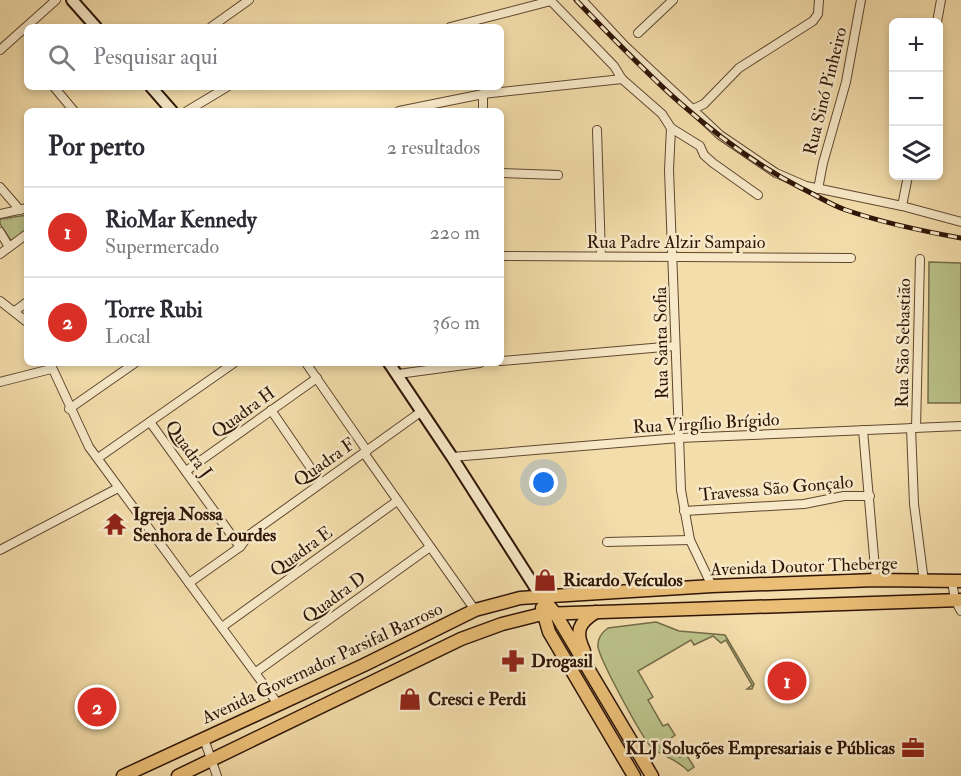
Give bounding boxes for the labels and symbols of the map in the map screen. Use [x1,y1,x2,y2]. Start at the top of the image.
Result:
street label: Rua Sinó Pinheiro [798,24,853,158]
street label: Rua Padre Alzir Sampaio [587,231,766,254]
street label: Rua São Sebastião [891,278,916,408]
street label: Rua Santa Sofia [649,286,674,400]
street label: Quadra H [207,382,280,443]
street label: Rua Virgílio Brígido [632,408,780,439]
street label: Quadra J [160,416,217,483]
street label: Quadra F [289,433,360,492]
your location [529,468,558,497]
street label: Travessa São Gonçalo [698,470,854,507]
place label: Igreja Nossa Senhora de Lourdes [133,503,276,547]
temple icon: Igreja Nossa Senhora de Lourdes [102,511,128,537]
street label: Quadra E [266,521,337,582]
street label: Avenida Doutor Theberge [709,552,899,581]
street label: Quadra D [298,567,371,628]
shop icon: Ricardo Veículos [532,567,558,593]
place label: Ricardo Veículos [563,569,683,592]
street label: Avenida Governador Parsifal Barroso [197,597,447,730]
pharmacy icon: Drogasil [500,648,526,674]
place label: Drogasil [531,650,593,673]
pin: 1 [768,658,806,704]
pin: 2 [78,684,116,730]
shop icon: Cresci e Perdi [397,686,423,712]
place label: Cresci e Perdi [428,688,527,711]
office icon: KLJ Soluções Empresariais e Públicas [900,735,926,761]
place label: KLJ Soluções Empresariais e Públicas [625,737,895,760]

